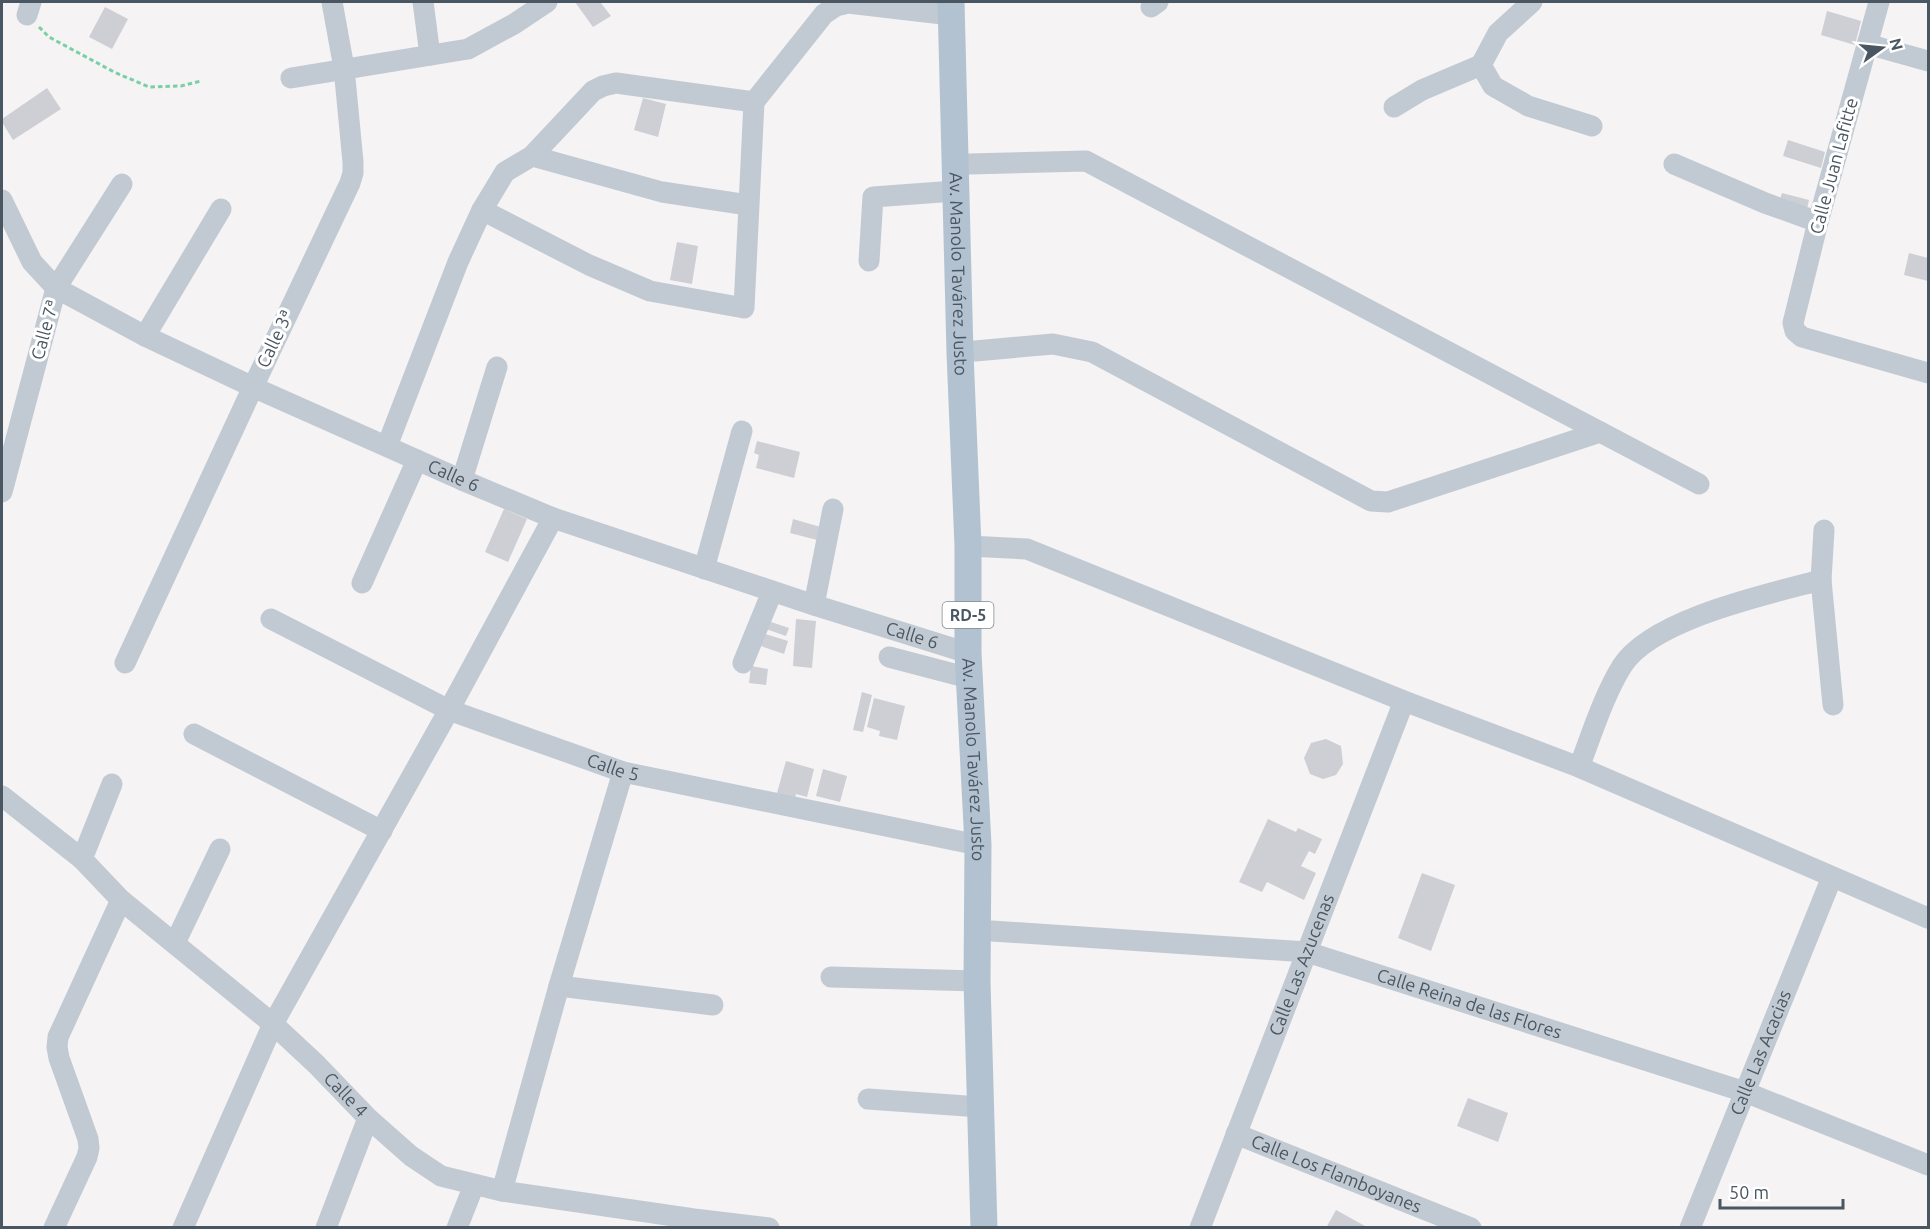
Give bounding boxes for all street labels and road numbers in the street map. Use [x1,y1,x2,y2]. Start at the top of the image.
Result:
street label: Calle Juan Lafitte [1805,95,1861,236]
street label: Av. Manolo Tavárez Justo [946,172,972,376]
street label: Calle 7ª [26,298,62,362]
street label: Calle 3ª [252,307,296,370]
street label: Calle 6 [425,455,482,495]
road number: RD-5 [942,602,994,628]
street label: Calle 6 [884,617,941,652]
street label: Av. Manolo Tavárez Justo [959,657,989,861]
street label: Calle 5 [585,749,641,784]
street label: Calle Las Azucenas [1264,891,1337,1038]
street label: Calle Reina de las Flores [1375,964,1565,1042]
street label: Calle Las Acacias [1726,987,1794,1118]
street label: Calle 4 [320,1068,372,1120]
street label: Calle Los Flamboyanes [1249,1130,1425,1216]

